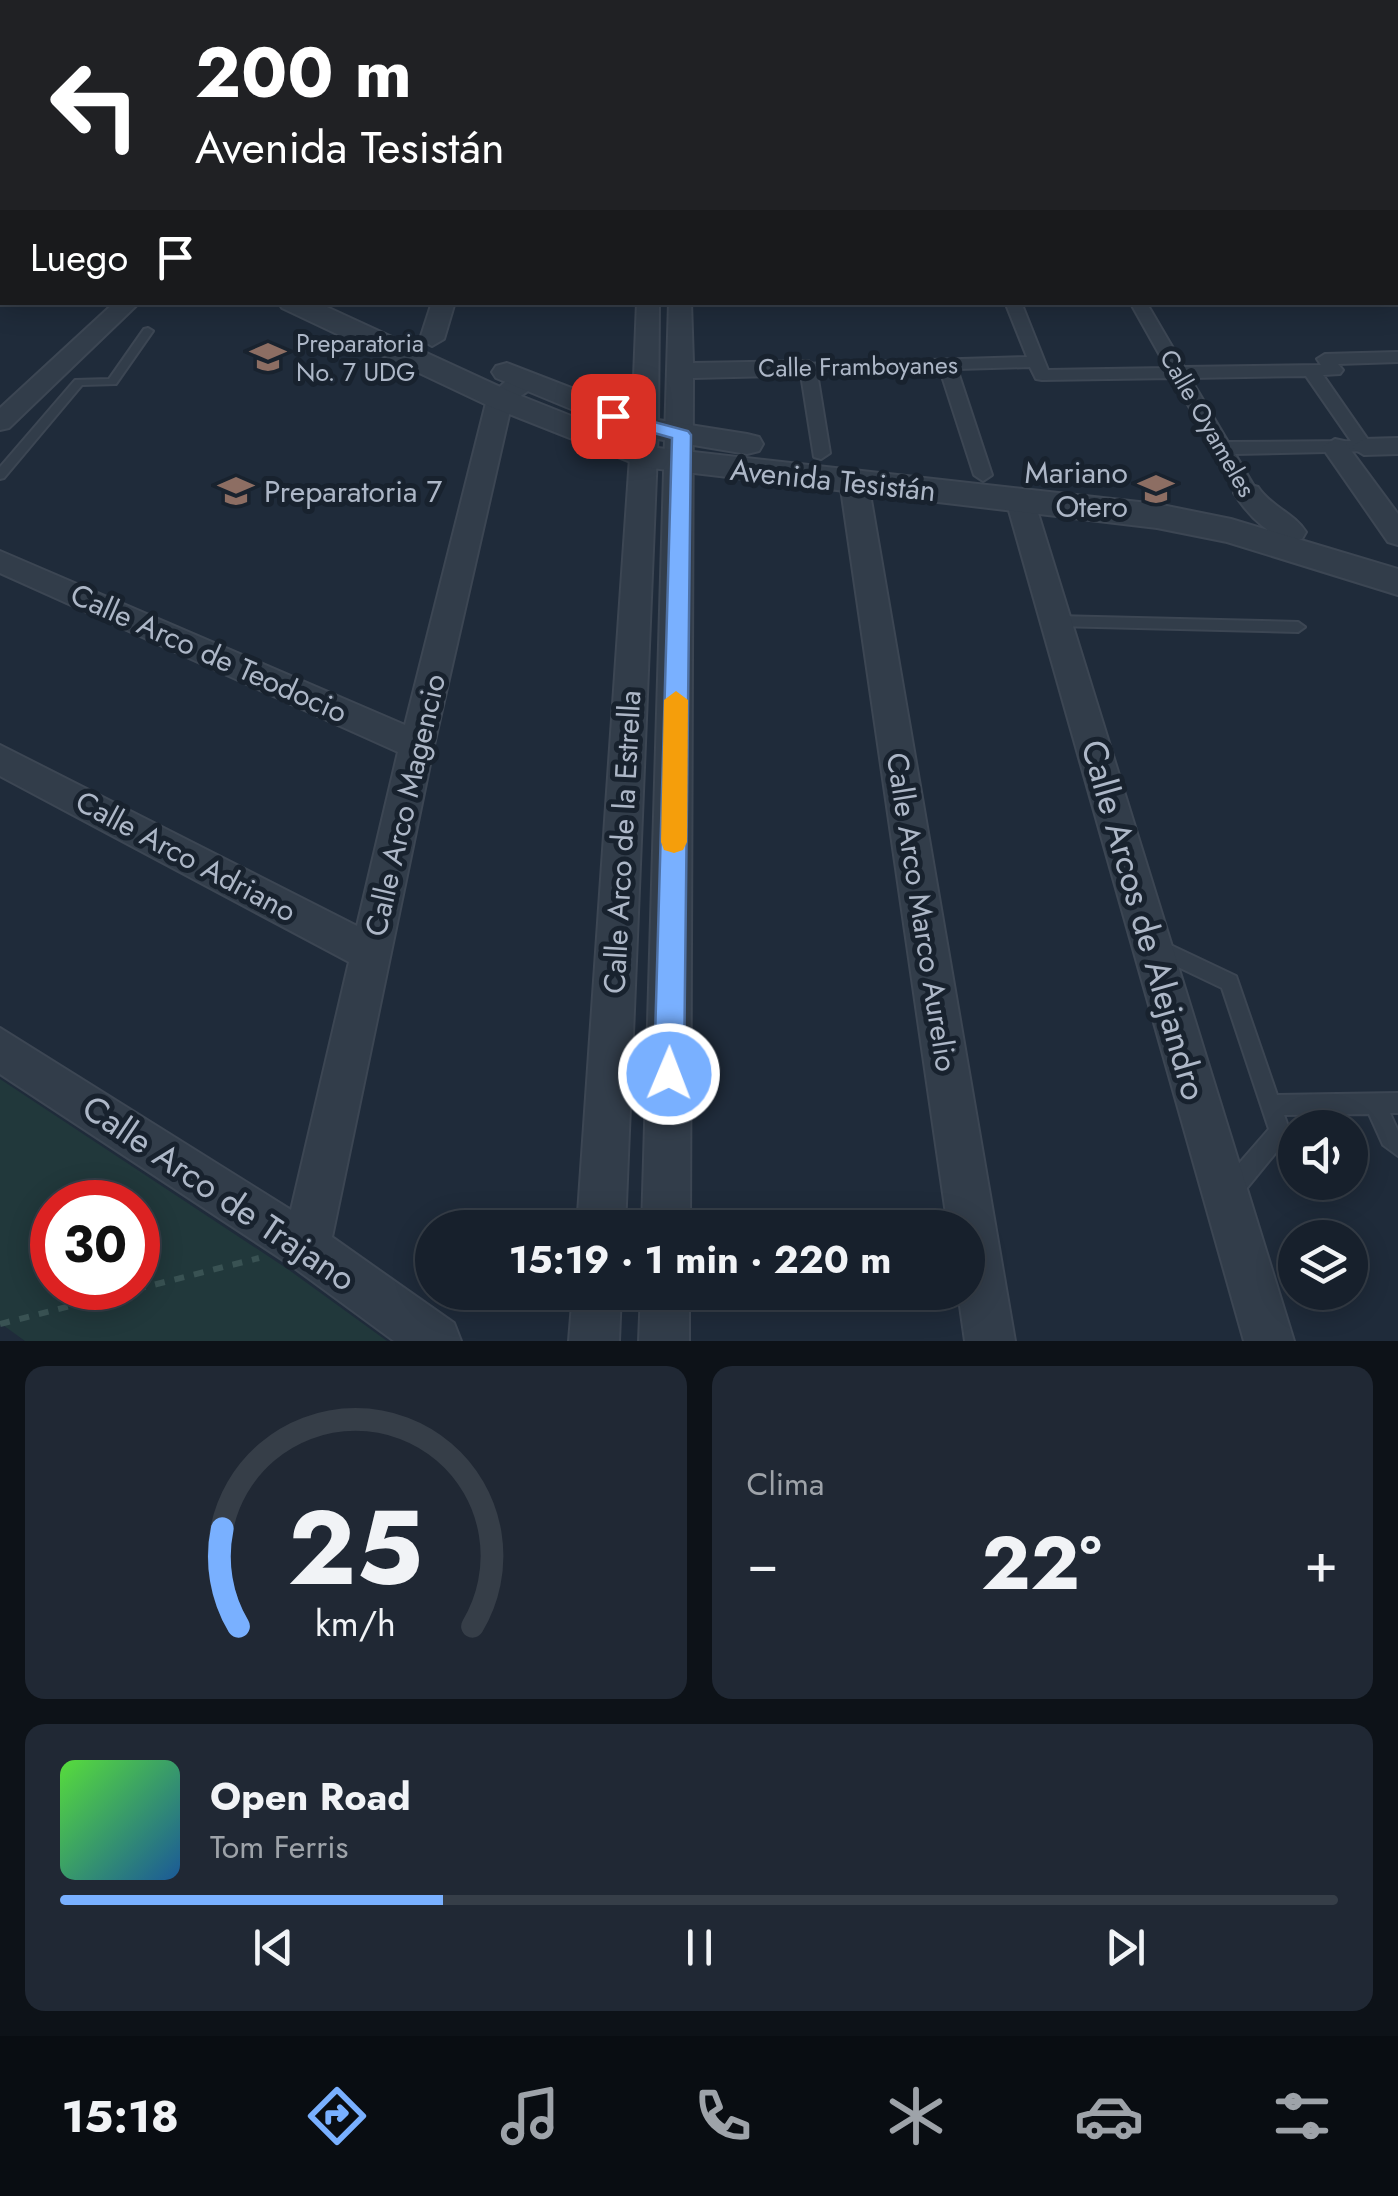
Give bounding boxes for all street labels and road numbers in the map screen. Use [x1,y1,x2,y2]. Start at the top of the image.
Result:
street label: Calle Oyameles [1151,342,1265,504]
street label: Calle Framboyanes [758,346,958,386]
street label: Avenida Tesistán [728,448,938,512]
street label: Calle Arco de Teodocio [64,573,354,733]
street label: Calle Arco Magencio [354,670,456,940]
street label: Calle Arco de la Estrella [593,689,651,995]
street label: Calle Arcos de Alejandro [1069,734,1219,1106]
street label: Calle Arco Marco Aurelio [876,750,968,1074]
street label: Calle Arco Adriano [68,780,304,932]
street label: Calle Arco de Trajano [72,1083,366,1303]

